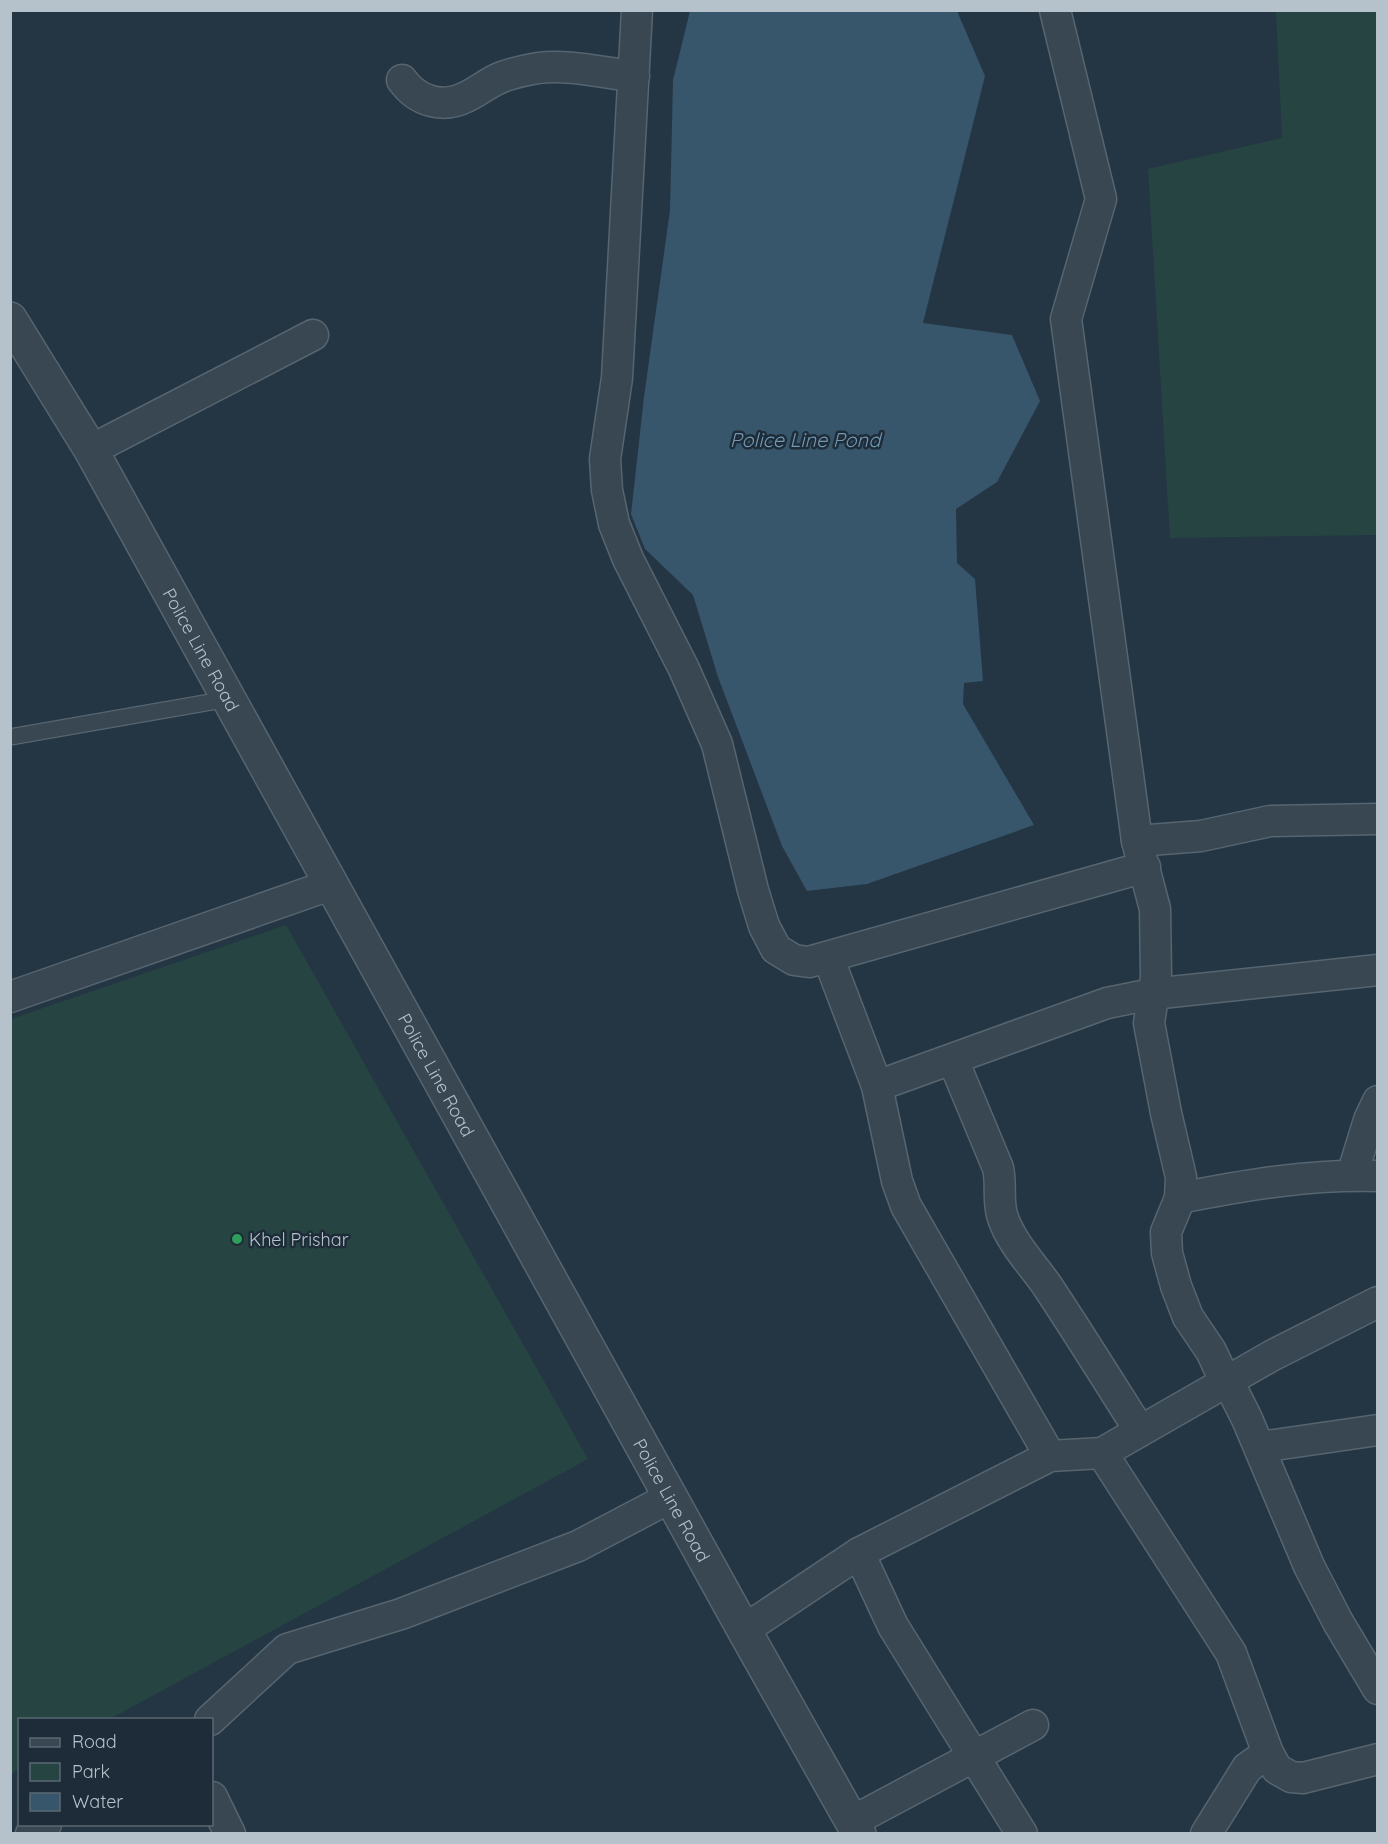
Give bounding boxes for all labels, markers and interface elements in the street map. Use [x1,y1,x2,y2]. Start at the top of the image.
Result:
water label: Police Line Pond [730,427,883,452]
street label: Police Line Road [158,584,245,715]
street label: Police Line Road [393,1009,480,1140]
place label: Khel Prishar [249,1228,349,1251]
marker: Khel Prishar [230,1232,244,1246]
street label: Police Line Road [629,1434,715,1566]
legend [18,1718,213,1826]
text: Road [72,1730,117,1753]
text: Park [72,1760,110,1783]
text: Water [72,1790,123,1813]

